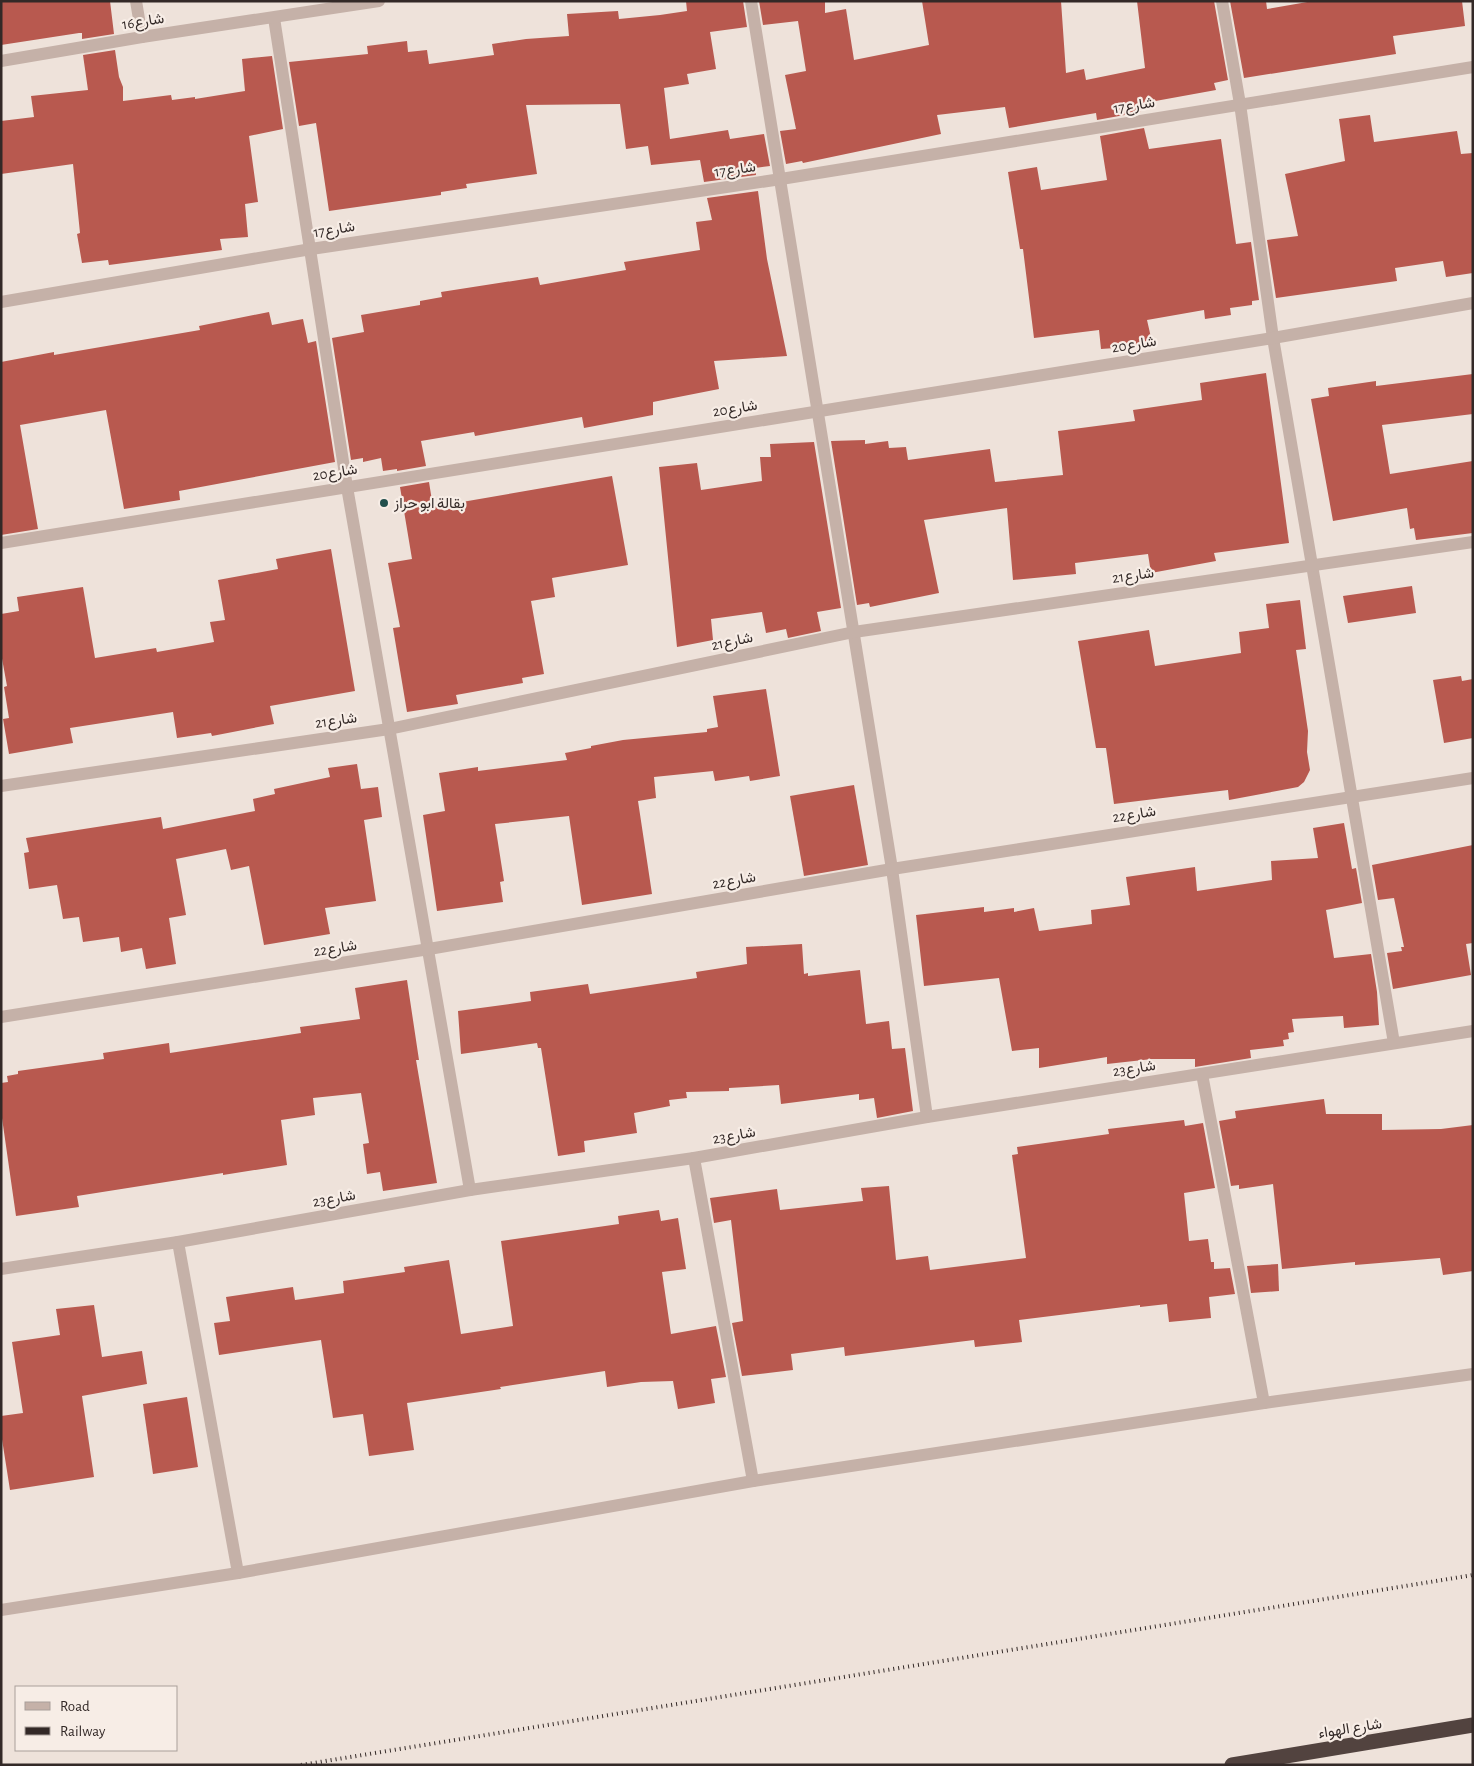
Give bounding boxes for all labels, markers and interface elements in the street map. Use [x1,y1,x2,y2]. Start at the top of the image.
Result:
street label: شارع16 [121,11,166,35]
street label: شارع17 [1112,95,1156,119]
street label: شارع17 [713,159,757,183]
street label: شارع17 [312,219,356,243]
street label: شارع20 [1111,334,1158,358]
street label: شارع20 [712,398,759,422]
street label: شارع20 [312,462,359,486]
place label: بقالة ابو حراز [393,496,465,512]
marker: بقالة ابو حراز [378,497,390,509]
street label: شارع21 [1111,565,1156,589]
street label: شارع21 [710,630,755,656]
street label: شارع21 [314,710,359,734]
street label: شارع22 [1111,804,1158,828]
street label: شارع22 [711,869,758,895]
street label: شارع22 [312,938,359,962]
street label: شارع23 [1112,1058,1157,1082]
street label: شارع23 [712,1124,757,1150]
street label: شارع23 [312,1187,357,1213]
legend [15,1686,178,1751]
text: Road [60,1699,90,1714]
street label: شارع الهواء [1317,1716,1384,1744]
text: Railway [60,1724,106,1739]

